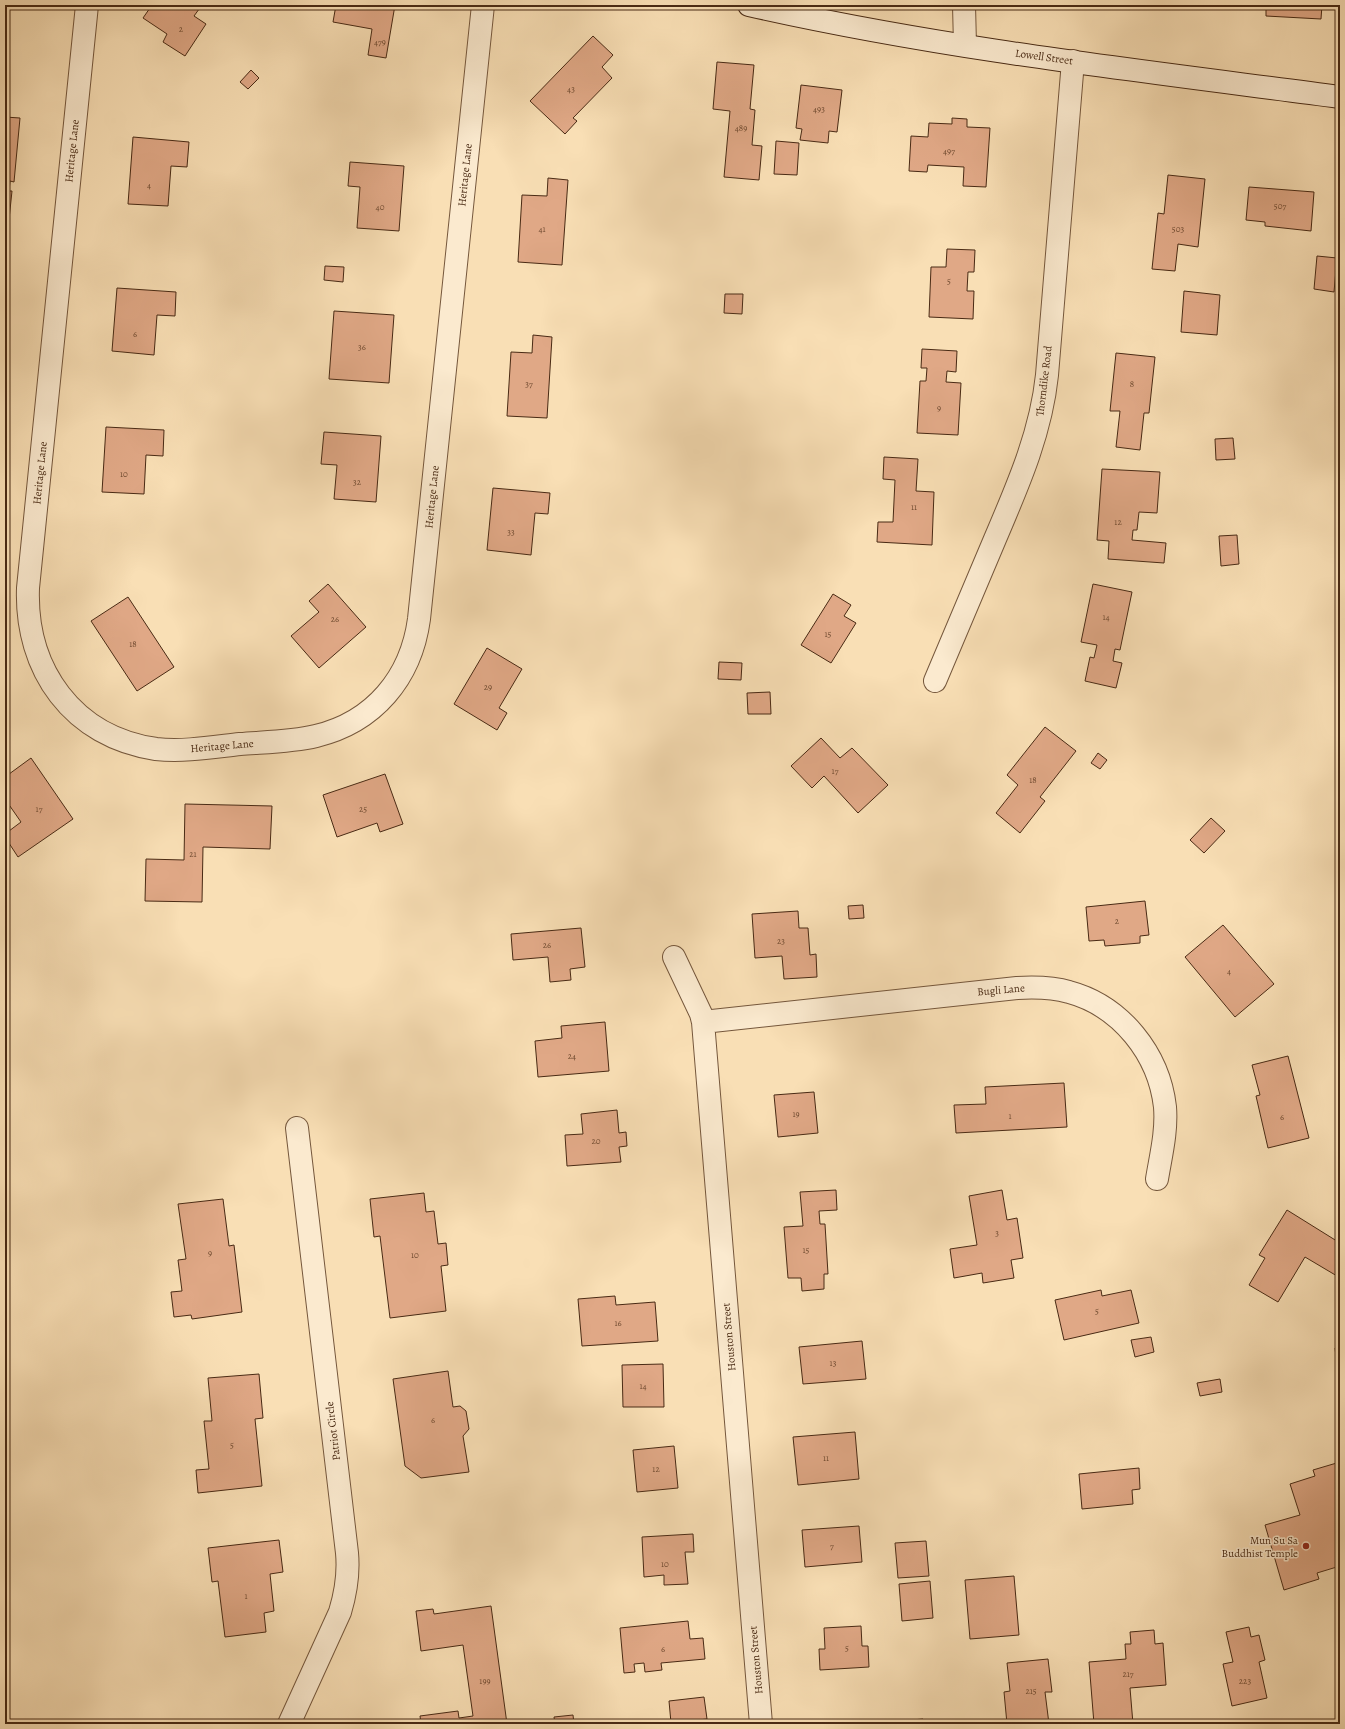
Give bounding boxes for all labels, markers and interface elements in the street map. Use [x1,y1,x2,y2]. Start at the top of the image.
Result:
house number: 2 [179,23,184,35]
house number: 479 [374,36,386,48]
street label: Lowell Street [1014,46,1074,69]
house number: 43 [567,83,575,95]
house number: 493 [813,103,825,115]
street label: Heritage Lane [61,119,83,183]
house number: 489 [735,122,747,134]
street label: Heritage Lane [454,143,476,207]
house number: 497 [943,145,955,157]
house number: 4 [147,179,151,191]
house number: 507 [1274,200,1286,212]
house number: 40 [376,201,385,213]
house number: 41 [538,223,546,235]
house number: 503 [1172,223,1184,235]
house number: 5 [947,275,951,287]
house number: 6 [133,328,137,340]
house number: 36 [358,341,366,353]
street label: Thorndike Road [1032,345,1056,417]
house number: 37 [525,378,533,390]
house number: 8 [1130,378,1134,390]
house number: 9 [937,402,941,414]
street label: Heritage Lane [29,441,51,505]
street label: Heritage Lane [421,465,443,529]
house number: 10 [120,468,128,480]
house number: 32 [353,476,362,488]
house number: 11 [911,501,917,513]
house number: 12 [1114,516,1122,528]
house number: 33 [507,526,515,538]
house number: 14 [1102,611,1110,623]
house number: 26 [331,613,339,625]
house number: 15 [825,628,832,640]
house number: 18 [129,638,137,650]
house number: 29 [484,681,492,693]
street label: Heritage Lane [190,736,254,756]
house number: 17 [832,765,839,777]
house number: 18 [1029,774,1037,786]
house number: 17 [36,803,43,815]
house number: 25 [359,803,367,815]
house number: 21 [189,848,197,860]
house number: 2 [1115,915,1120,927]
house number: 23 [777,935,785,947]
house number: 26 [543,939,551,951]
house number: 4 [1227,965,1231,977]
street label: Bugli Lane [977,980,1025,1000]
house number: 24 [568,1050,576,1062]
house number: 19 [792,1108,800,1120]
house number: 1 [1008,1110,1012,1122]
house number: 6 [1280,1111,1284,1123]
house number: 20 [591,1135,601,1147]
house number: 3 [995,1227,999,1239]
house number: 15 [803,1244,810,1256]
house number: 9 [208,1247,212,1259]
house number: 10 [411,1249,419,1261]
street label: Houston Street [719,1302,739,1372]
house number: 5 [1095,1305,1099,1317]
house number: 16 [614,1317,622,1329]
house number: 13 [830,1357,837,1369]
house number: 14 [639,1380,647,1392]
street label: Patriot Circle [322,1401,344,1461]
house number: 6 [431,1414,435,1426]
house number: 5 [230,1439,234,1451]
house number: 11 [823,1452,829,1464]
house number: 12 [652,1463,660,1475]
place label: Mun Su Sa Buddhist Temple [1222,1533,1299,1561]
house number: 7 [830,1540,834,1552]
marker: Mun Su Sa Buddhist Temple [1301,1541,1311,1551]
house number: 10 [661,1558,669,1570]
house number: 1 [244,1590,248,1602]
street label: Houston Street [746,1625,766,1695]
house number: 5 [845,1642,849,1654]
house number: 6 [661,1643,665,1655]
house number: 217 [1122,1668,1134,1680]
house number: 199 [479,1675,491,1687]
house number: 223 [1239,1675,1251,1687]
house number: 215 [1025,1685,1037,1697]

